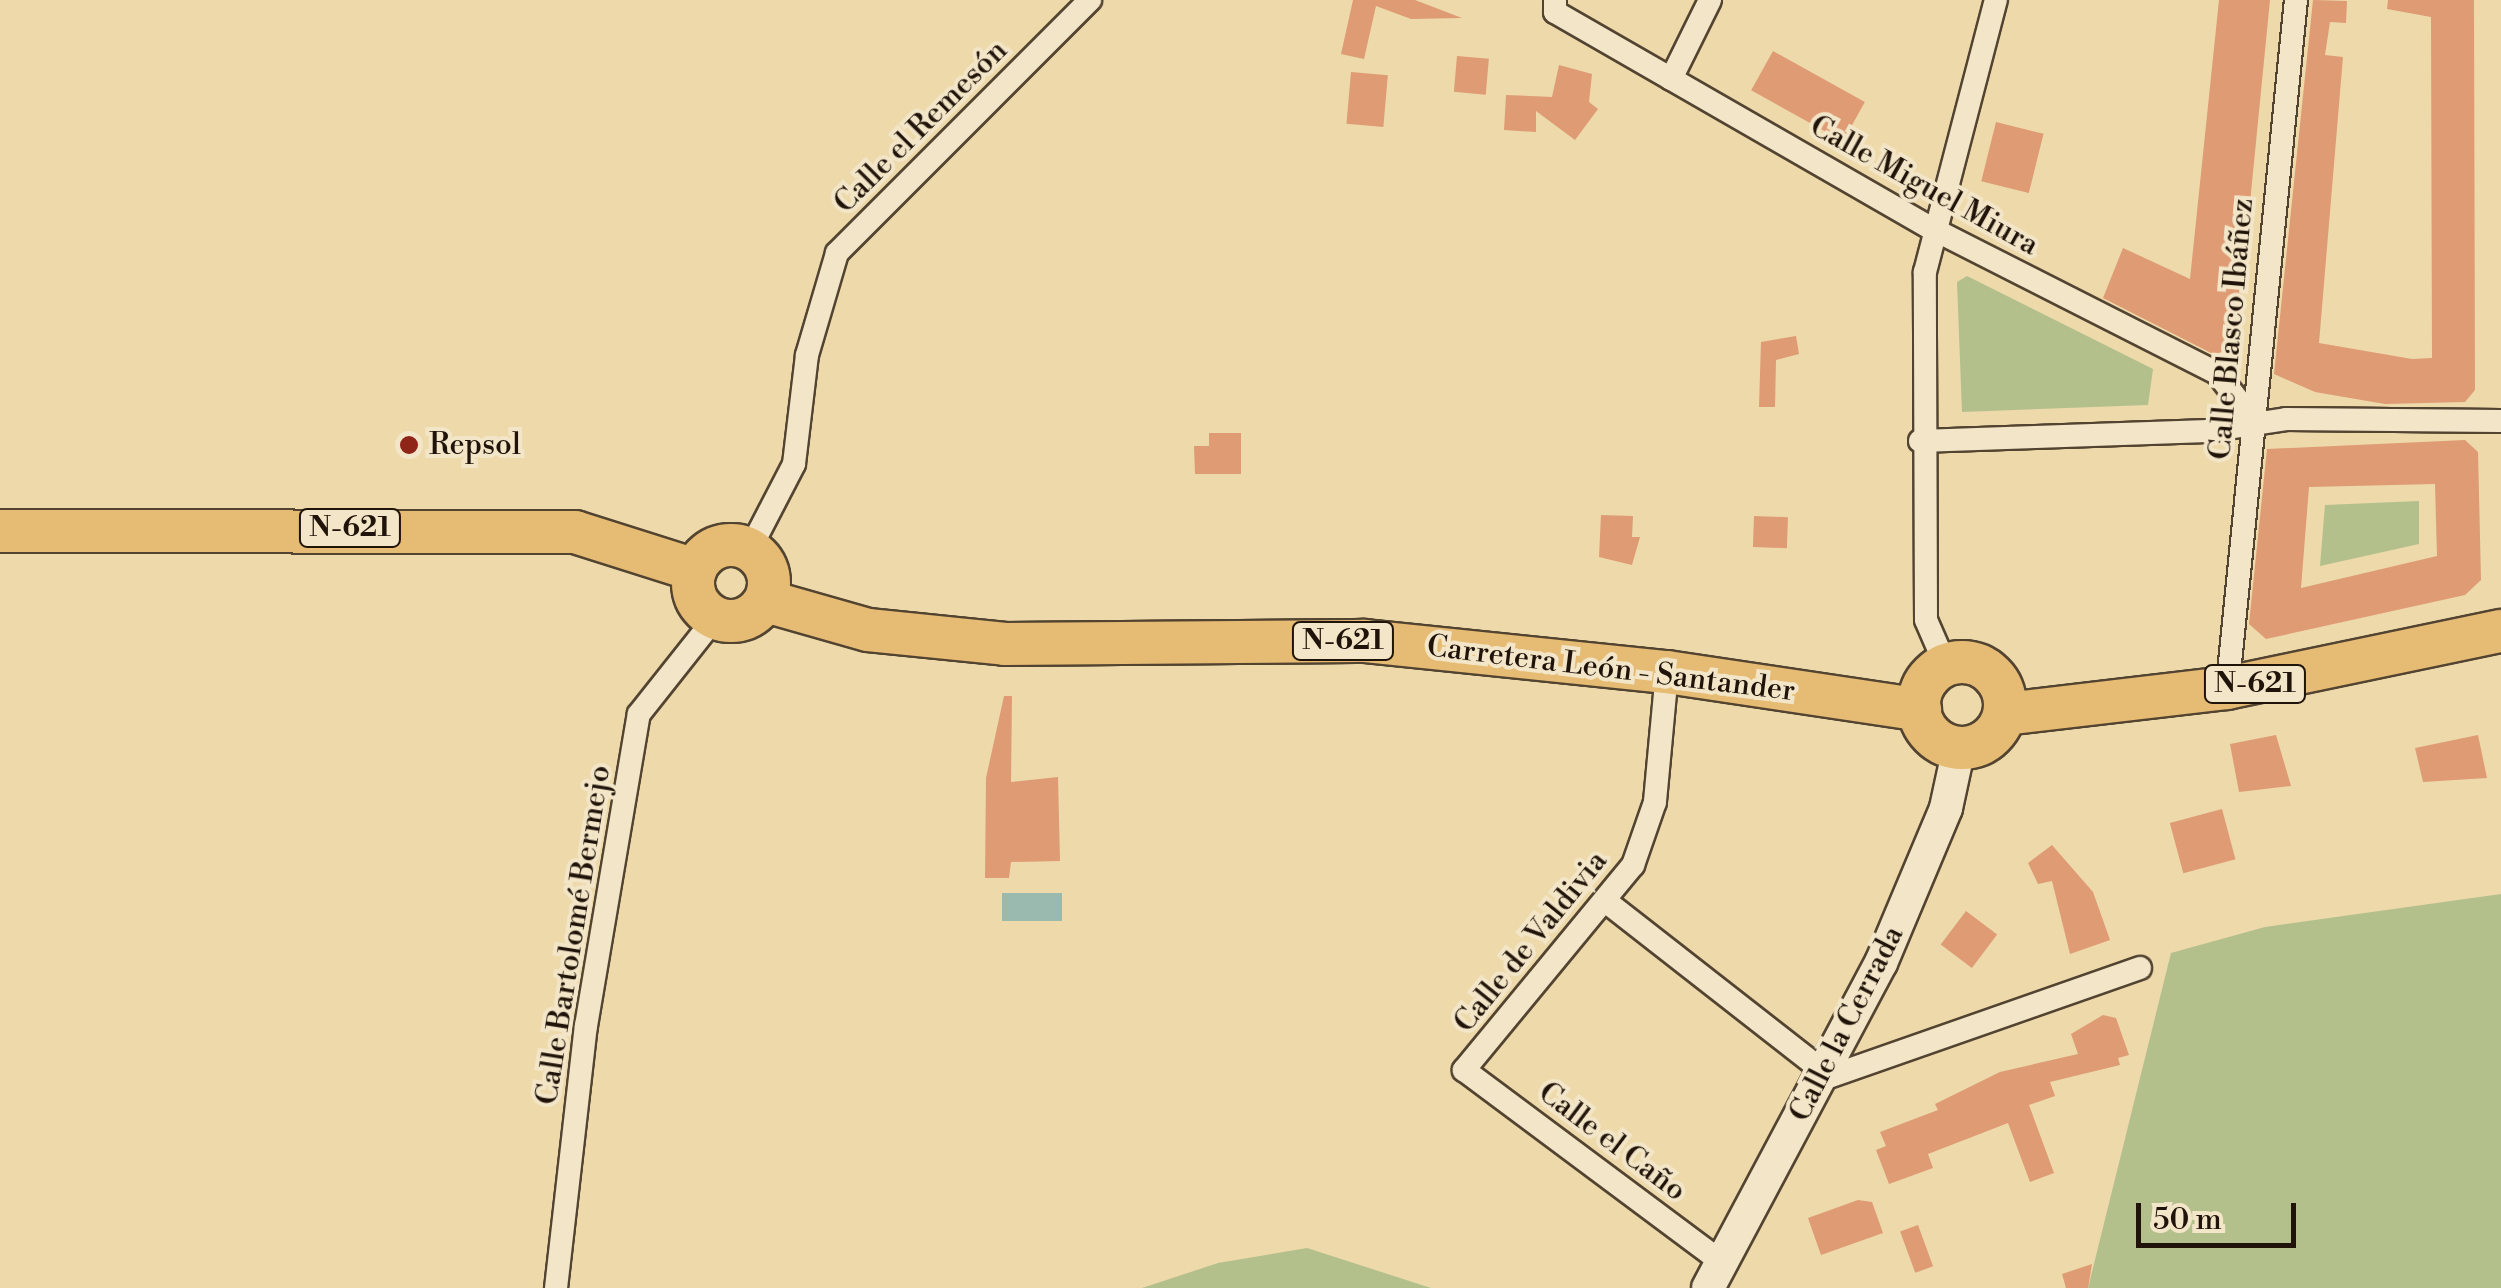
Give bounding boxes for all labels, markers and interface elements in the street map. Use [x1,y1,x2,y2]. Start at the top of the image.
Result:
street label: Calle el Remesón [827,33,1015,221]
street label: Calle Miguel Miura [1803,108,2045,264]
street label: Calle Blasco Ibáñez [2203,197,2261,461]
place label: Repsol [429,427,521,463]
marker: Repsol [398,434,420,456]
road number: N-621 [298,505,402,551]
road number: N-621 [1290,618,1396,664]
street label: Carretera León - Santander [1425,629,1797,709]
road number: N-621 [2202,661,2308,707]
street label: Calle Bartolomé Bermejo [529,763,619,1107]
street label: Calle de Valdivia [1447,844,1615,1040]
street label: Calle la Cerrada [1782,920,1912,1128]
street label: Calle el Caño [1531,1075,1693,1209]
scale bar [2141,1183,2301,1245]
text: 50 m [2153,1201,2222,1239]

